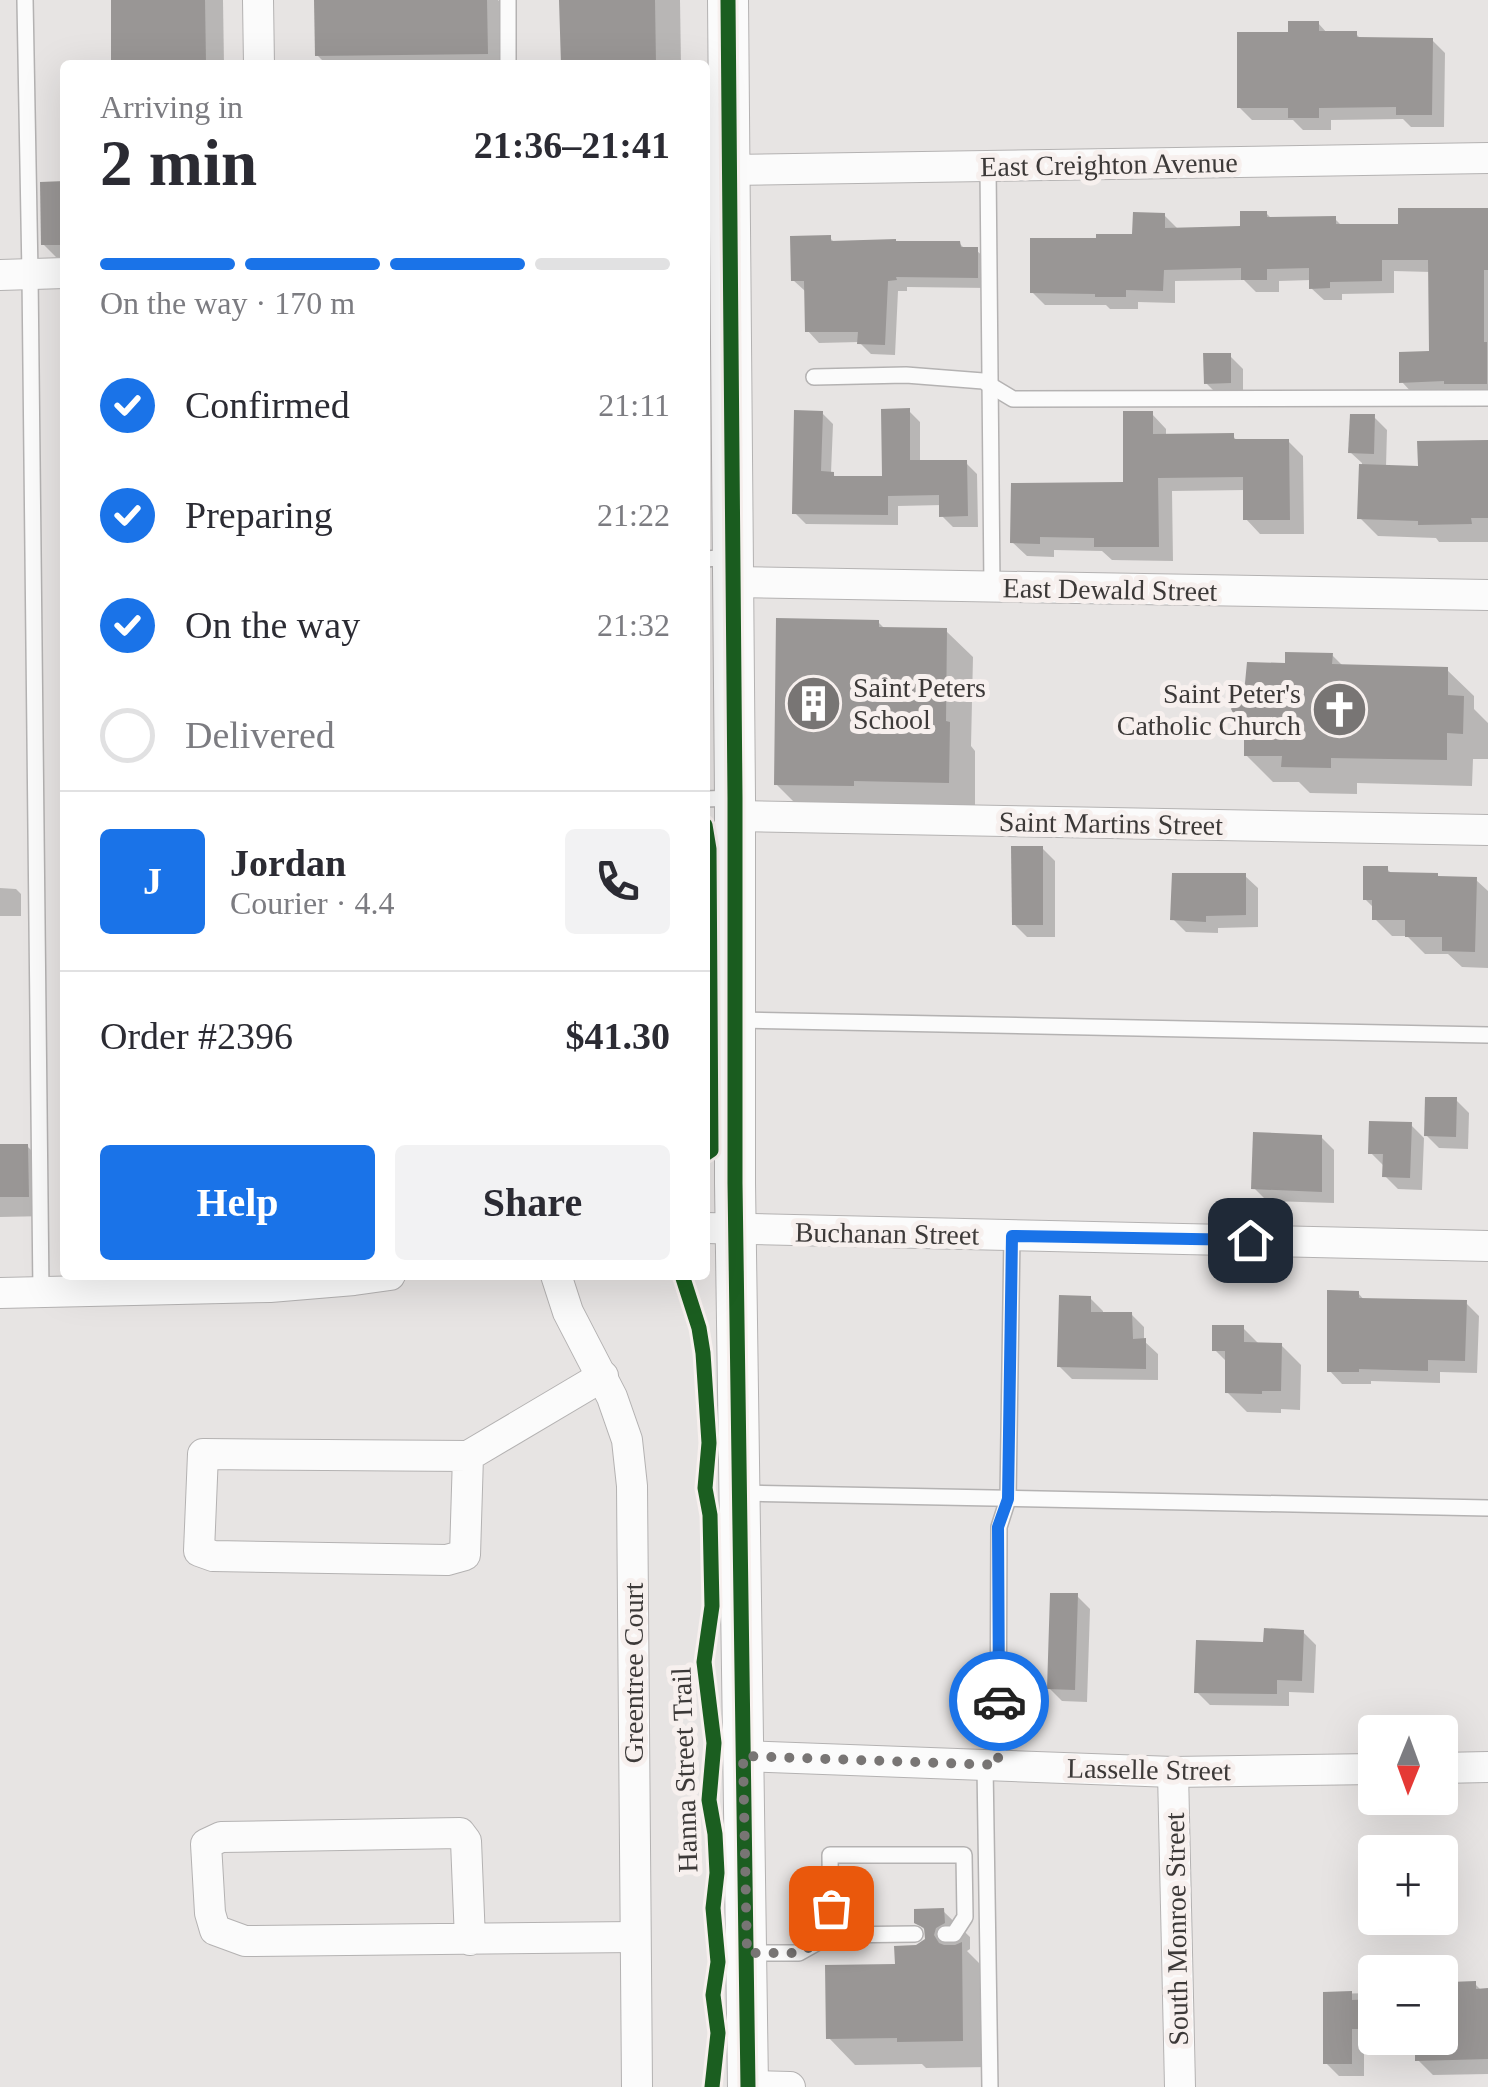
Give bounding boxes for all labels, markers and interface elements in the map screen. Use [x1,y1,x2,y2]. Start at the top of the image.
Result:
text: Arriving in [100,89,243,125]
text: 21:36–21:41 [474,124,670,166]
text: 2 min [100,127,257,199]
street label: East Creighton Avenue [980,147,1238,182]
text: On the way · 170 m [100,285,355,321]
icon: check [100,378,155,433]
text: Confirmed [185,384,350,426]
text: 21:11 [598,387,670,423]
icon: check [100,488,155,543]
text: Preparing [185,494,333,536]
text: 21:22 [597,497,670,533]
street label: East Dewald Street [1002,572,1218,607]
icon: check [100,598,155,653]
text: On the way [185,604,360,646]
text: 21:32 [597,607,670,643]
place label: Saint Peters School [853,672,986,735]
building icon: Saint Peters School [784,673,844,733]
place label: Saint Peter's Catholic Church [1117,678,1301,741]
church icon: Saint Peter's Catholic Church [1310,679,1370,739]
text: Delivered [185,714,335,756]
street label: Saint Martins Street [999,806,1223,841]
button: phone [565,829,670,934]
text: Jordan [230,842,346,884]
text: J [143,860,162,902]
text: Courier · 4.4 [230,885,394,921]
text: Order #2396 [100,1015,293,1057]
text: $41.30 [566,1015,670,1057]
button: Help [100,1145,375,1260]
button: Share [395,1145,670,1260]
pin [1208,1198,1293,1283]
icon: home [1223,1213,1278,1268]
street label: Buchanan Street [795,1216,980,1251]
street label: Greentree Court [618,1582,649,1764]
courier [949,1651,1049,1751]
street label: Hanna Street Trail [665,1667,704,1873]
icon: car [972,1674,1027,1729]
north arrow [1358,1715,1458,1815]
map controls [1358,1715,1458,2055]
street label: Lasselle Street [1067,1753,1231,1786]
street label: South Monroe Street [1159,1812,1194,2046]
button: + [1358,1835,1458,1935]
pin [789,1866,874,1951]
icon: bag [804,1881,859,1936]
button: − [1358,1955,1458,2055]

